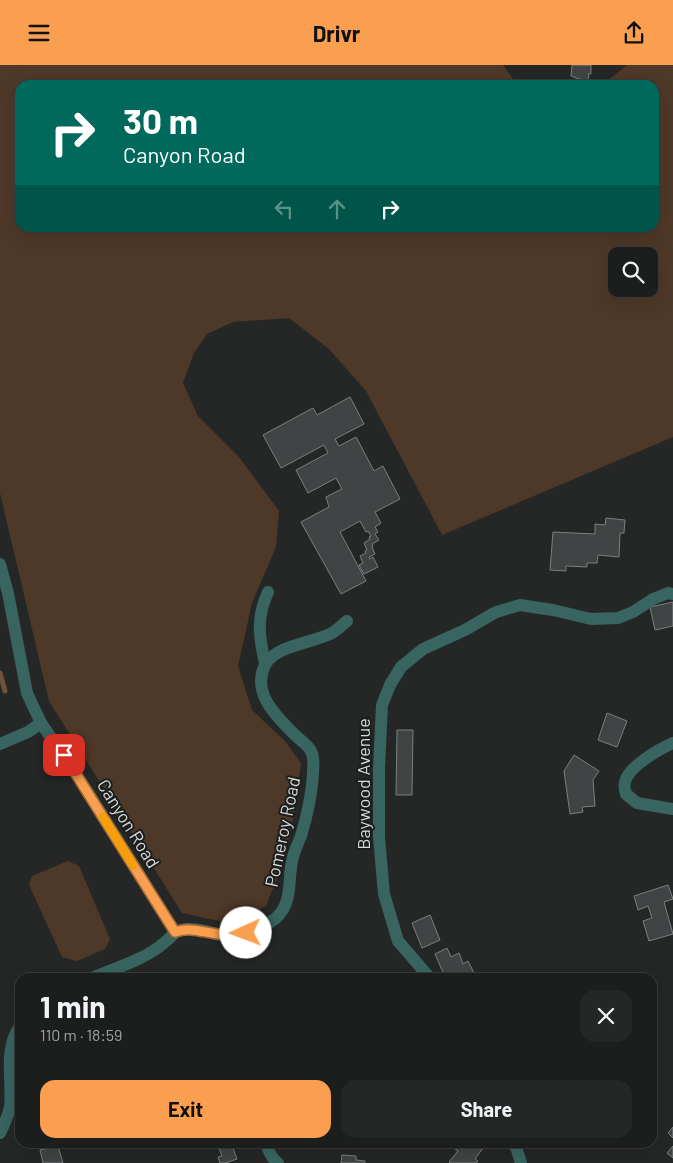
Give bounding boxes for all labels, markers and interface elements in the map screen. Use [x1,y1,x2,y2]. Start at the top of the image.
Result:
icon: menu [25,19,53,47]
icon: share [620,19,648,47]
text: Drivr [313,20,360,46]
text: 30 m [123,99,198,141]
icon: right [40,100,105,165]
text: Canyon Road [123,141,246,167]
icon: left [270,195,298,223]
icon: ahead [323,195,351,223]
icon: right [376,195,404,223]
map controls [608,247,658,297]
button: search [608,247,658,297]
street label: Baywood Avenue [352,718,374,850]
pin [43,734,85,776]
icon: arrive [50,741,78,769]
street label: Canyon Road [93,775,165,872]
street label: Pomeroy Road [260,775,304,889]
position arrow [219,906,271,958]
text: 1 min [40,988,106,1024]
button: close [580,990,632,1042]
text: 110 m · 18:59 [40,1025,122,1044]
button: Exit [40,1080,331,1138]
button: Share [341,1080,632,1138]

